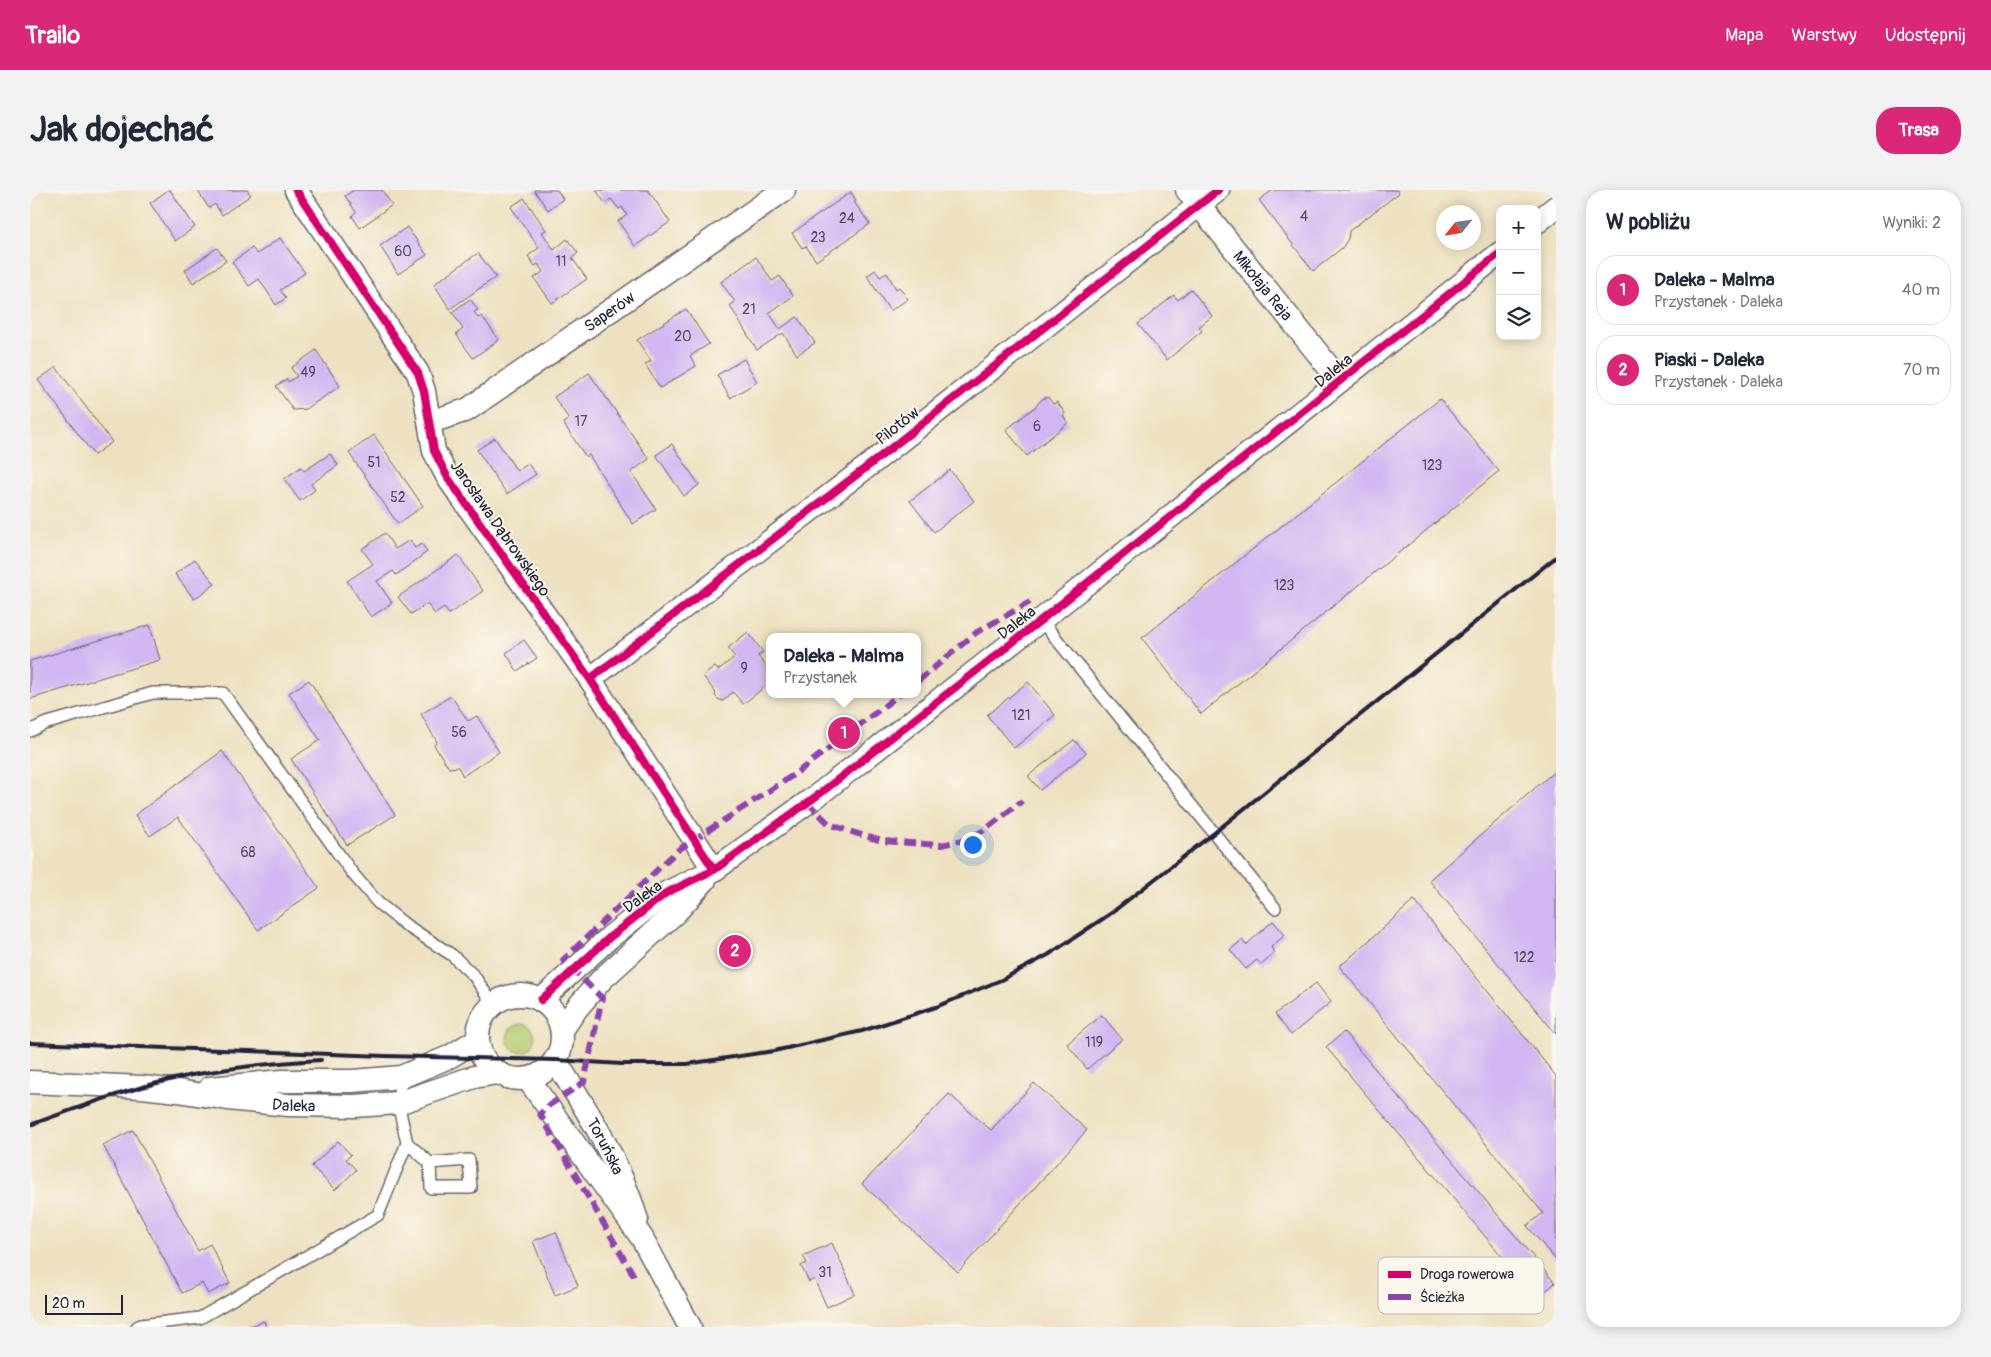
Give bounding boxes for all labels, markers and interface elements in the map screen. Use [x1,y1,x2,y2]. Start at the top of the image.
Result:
text: Trailo [25,21,80,50]
text: Mapa [1725,24,1763,47]
text: Warstwy [1791,24,1857,47]
text: Udostępnij [1885,24,1966,47]
button: Trasa [1876,107,1961,154]
text: Jak dojechać [30,108,214,152]
north arrow [1436,205,1481,250]
map controls [1496,205,1541,340]
button: + [1496,205,1541,250]
house number: 4 [1300,208,1308,225]
text: W pobliżu [1606,209,1690,236]
house number: 24 [839,210,855,227]
text: Wyniki: 2 [1882,213,1941,233]
house number: 23 [810,229,826,246]
house number: 60 [394,243,412,260]
street label: Mikołaja Reja [1228,247,1297,325]
button: − [1496,250,1541,295]
house number: 11 [556,253,566,270]
text: Daleka - Malma [1654,268,1774,292]
text: 1 [1620,280,1626,300]
text: 40 m [1902,280,1940,300]
street label: Saperów [580,287,639,337]
text: Przystanek · Daleka [1654,292,1783,312]
button: layers [1496,295,1541,340]
house number: 21 [742,301,756,318]
house number: 20 [674,328,692,345]
text: Piaski - Daleka [1654,348,1764,372]
street label: Daleka [1311,349,1357,392]
text: 2 [1619,360,1627,380]
text: 70 m [1903,360,1940,380]
house number: 49 [300,364,316,381]
text: Przystanek · Daleka [1654,372,1783,392]
street label: Pilotów [872,402,924,449]
house number: 17 [575,413,588,430]
house number: 6 [1033,418,1041,435]
house number: 51 [367,454,381,471]
street label: Jarosława Dąbrowskiego [446,457,555,601]
house number: 123 [1422,457,1443,474]
house number: 52 [390,489,406,506]
house number: 123 [1274,577,1295,594]
street label: Daleka [993,602,1040,644]
popup [766,633,921,698]
text: Daleka - Malma [783,644,904,668]
house number: 9 [740,660,748,677]
text: Przystanek [783,668,857,688]
house number: 121 [1012,707,1030,724]
pin: 1 [828,714,860,752]
house number: 56 [451,724,467,741]
your location [960,832,986,858]
house number: 68 [240,844,256,861]
street label: Daleka [619,876,666,918]
pin: 2 [719,932,751,970]
house number: 122 [1513,949,1535,966]
house number: 119 [1085,1034,1103,1051]
street label: Daleka [271,1094,316,1116]
street label: Toruńska [582,1115,628,1178]
legend [1378,1257,1544,1314]
house number: 31 [818,1264,832,1281]
text: Droga rowerowa [1420,1266,1514,1283]
text: Ścieżka [1420,1288,1464,1306]
scale bar [45,1292,122,1315]
text: 20 m [52,1295,85,1312]

